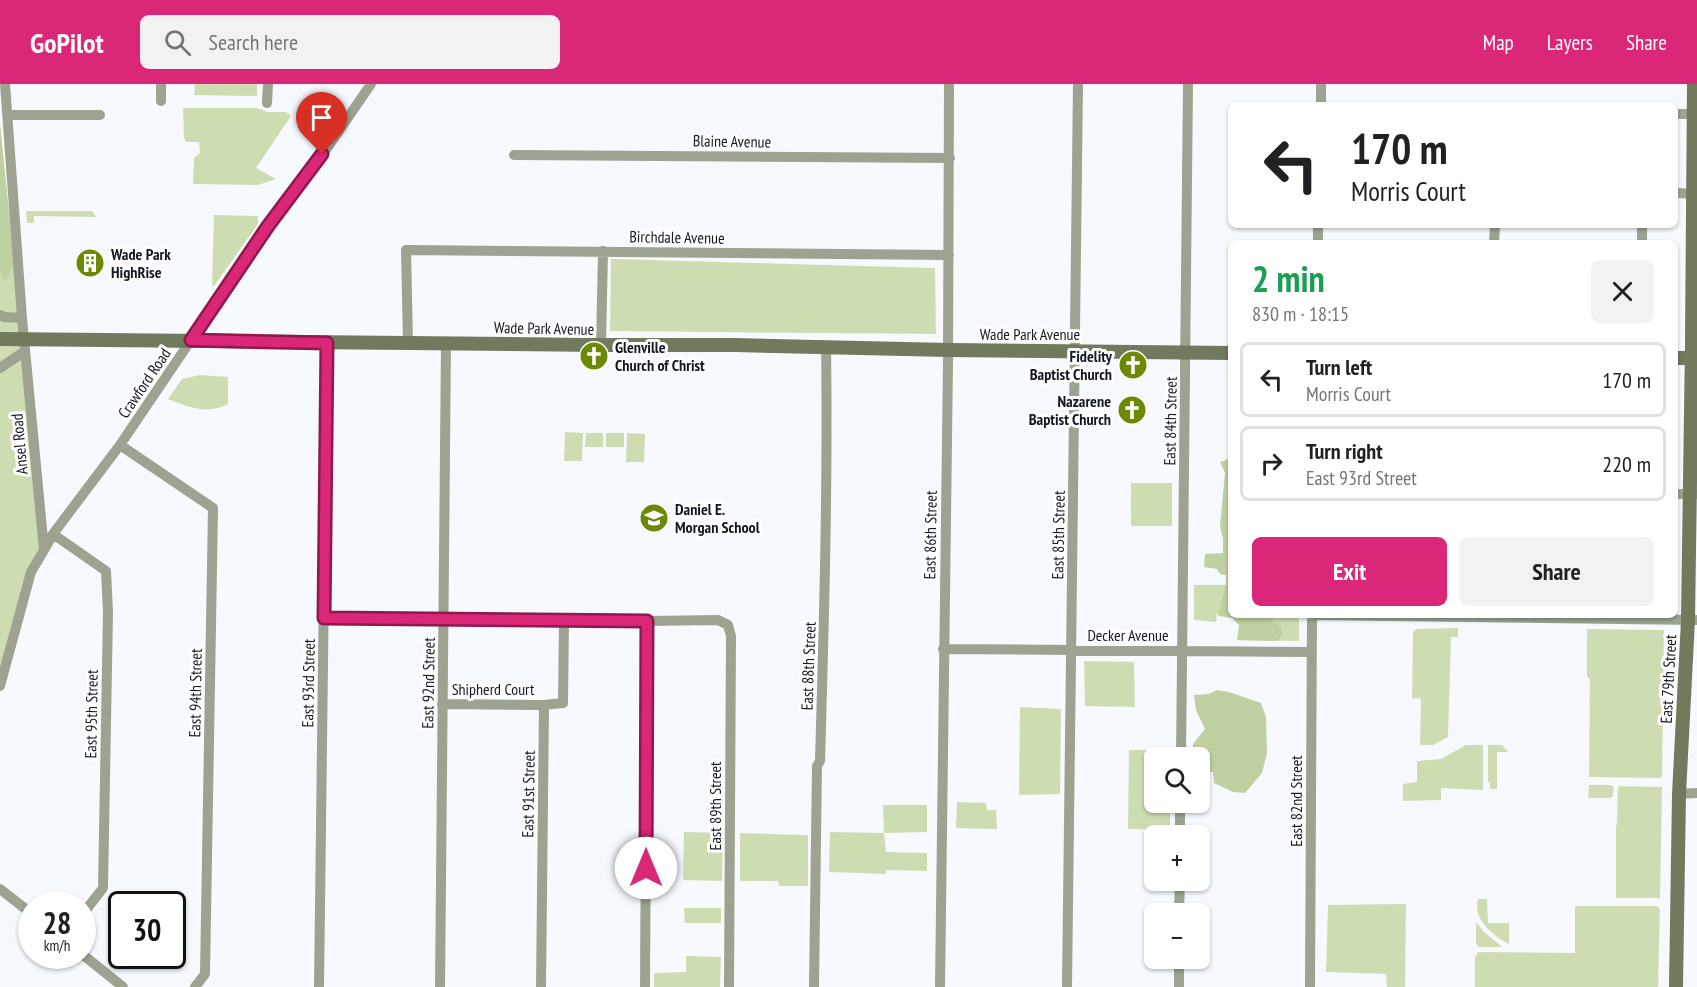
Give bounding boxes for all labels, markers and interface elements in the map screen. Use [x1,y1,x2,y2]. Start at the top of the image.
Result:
search box [140,15,560,69]
text: GoPilot [30,24,104,61]
icon: search [161,26,194,59]
text: Search here [209,28,298,56]
text: Map [1483,29,1514,56]
text: Layers [1547,29,1593,56]
text: Share [1626,29,1667,56]
pin [296,92,347,154]
icon: arrive [305,101,338,134]
text: 170 m [1351,121,1448,176]
icon: left [1252,126,1330,204]
street label: Blaine Avenue [693,130,771,152]
text: Morris Court [1351,174,1466,208]
street label: Birchdale Avenue [629,226,725,248]
place label: Wade Park HighRise [110,244,171,282]
building icon: Wade Park HighRise [74,247,106,279]
text: 2 min [1252,255,1325,302]
button: close [1591,260,1654,323]
text: 830 m · 18:15 [1252,301,1349,327]
street label: Wade Park Avenue [494,317,594,339]
street label: Wade Park Avenue [980,324,1080,344]
place label: Glenville Church of Christ [615,337,705,375]
church icon: Glenville Church of Christ [578,340,610,372]
street label: Crawford Road [113,344,175,422]
place label: Fidelity Baptist Church [1030,346,1113,384]
church icon: Fidelity Baptist Church [1117,349,1149,381]
text: Turn left [1306,353,1372,381]
icon: left [1255,363,1288,396]
text: 170 m [1602,366,1651,394]
street label: East 84th Street [1159,376,1181,466]
text: Morris Court [1306,381,1391,407]
place label: Nazarene Baptist Church [1029,391,1111,429]
church icon: Nazarene Baptist Church [1116,394,1148,426]
street label: Ansel Road [6,413,32,475]
text: Turn right [1306,437,1383,465]
icon: right [1255,447,1288,480]
text: 220 m [1602,450,1651,478]
text: East 93rd Street [1306,465,1417,491]
street label: East 86th Street [919,490,941,580]
street label: East 85th Street [1047,490,1069,580]
place label: Daniel E. Morgan School [675,499,760,537]
school or university icon: Daniel E. Morgan School [638,502,670,534]
button: Exit [1252,537,1447,606]
button: Share [1459,537,1654,606]
street label: East 88th Street [796,621,820,711]
street label: Decker Avenue [1087,625,1169,645]
street label: East 79th Street [1656,634,1680,724]
street label: East 92nd Street [417,637,439,729]
street label: East 93rd Street [297,638,319,728]
street label: East 94th Street [184,648,206,738]
street label: East 95th Street [80,669,102,759]
street label: Shipherd Court [452,679,535,699]
map controls [1144,747,1210,969]
button: search [1144,747,1210,813]
street label: East 91st Street [517,750,539,838]
street label: East 82nd Street [1286,755,1306,847]
street label: East 89th Street [705,761,725,850]
button: + [1144,825,1210,891]
position arrow [614,836,678,900]
speed limit sign: 30 [108,891,186,969]
text: 28 [43,903,71,942]
button: − [1144,903,1210,969]
text: km/h [44,936,70,955]

